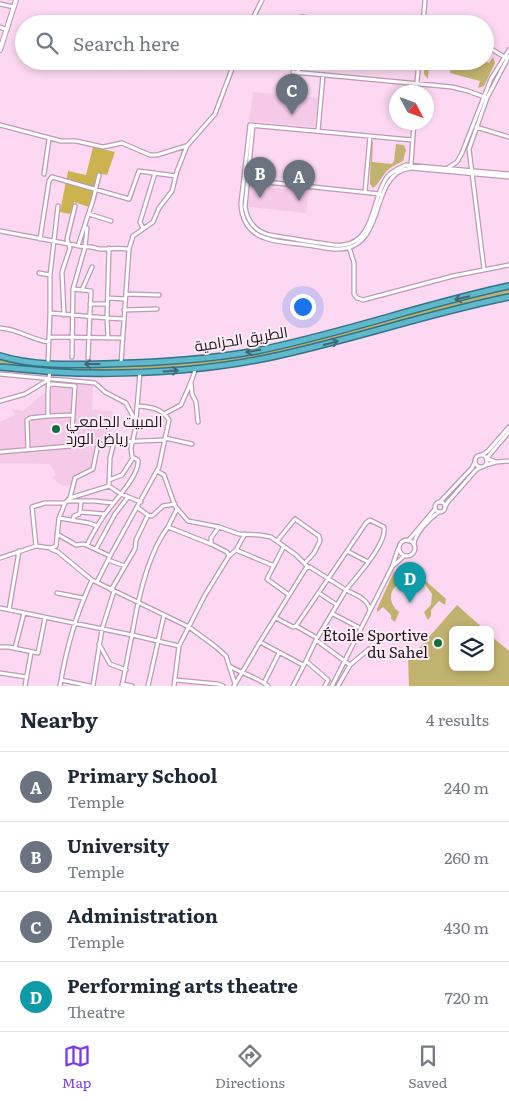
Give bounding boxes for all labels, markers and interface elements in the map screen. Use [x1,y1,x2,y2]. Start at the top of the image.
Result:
search box [15,15,494,70]
icon: search [33,29,61,57]
text: Search here [73,29,180,57]
pin: C [276,74,308,115]
north arrow [389,85,434,130]
pin: B [244,157,276,198]
pin: A [283,160,315,201]
your location [290,294,316,320]
one-way arrow [454,294,470,303]
street label: الطريق الحزامية [193,319,289,357]
one-way arrow [322,337,338,347]
one-way arrow [246,347,262,356]
one-way arrow [84,359,100,369]
one-way arrow [163,366,179,375]
place label: المبيت الجامعي رياض الورد [66,409,162,449]
marker: المبيت الجامعي رياض الورد [50,423,62,435]
pin: D [394,562,426,603]
place label: Étoile Sportive du Sahel [322,623,428,663]
map controls [449,626,494,671]
button: layers [449,626,494,671]
marker: Étoile Sportive du Sahel [432,637,444,649]
text: Nearby [20,703,98,734]
text: 4 results [426,707,489,731]
text: Primary School [67,761,217,789]
text: A [30,775,42,799]
text: 240 m [444,775,489,799]
text: Temple [67,789,124,813]
text: University [67,831,169,859]
text: B [30,845,42,869]
text: 260 m [444,845,489,869]
text: Temple [67,859,124,883]
text: Administration [67,901,218,929]
text: C [30,915,42,939]
text: 430 m [444,915,489,939]
text: Temple [67,929,124,953]
text: Performing arts theatre [67,971,298,999]
text: D [30,985,42,1009]
text: 720 m [445,985,489,1009]
text: Theatre [67,999,125,1023]
tab: Map [62,1042,92,1092]
tab: Directions [215,1042,285,1092]
tab: Saved [408,1042,447,1092]

